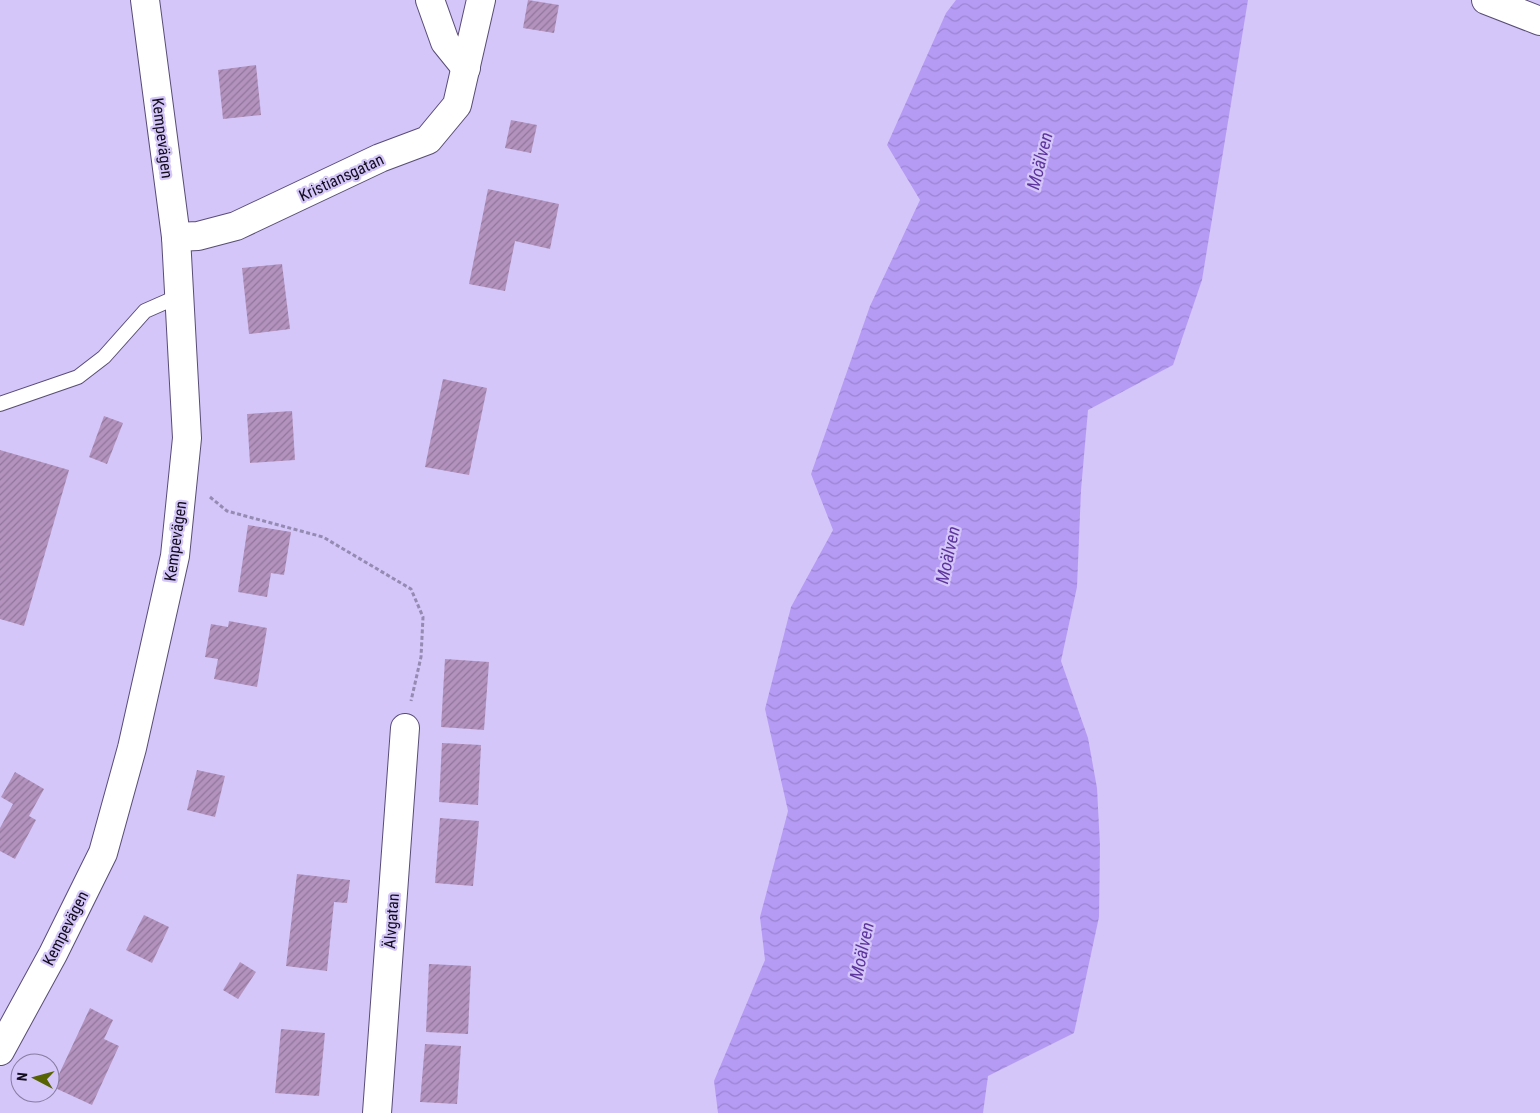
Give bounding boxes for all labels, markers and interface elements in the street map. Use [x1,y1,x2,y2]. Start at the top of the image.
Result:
street label: Kempevägen [148,97,177,179]
water label: Moälven [1022,130,1057,192]
street label: Kristiansgatan [296,150,387,205]
street label: Kempevägen [160,500,191,582]
water label: Moälven [931,524,964,586]
street label: Kempevägen [39,888,92,969]
street label: Älvgatan [380,893,403,949]
water label: Moälven [845,920,878,982]
north arrow [10,1053,60,1103]
text: N [14,1072,30,1082]

